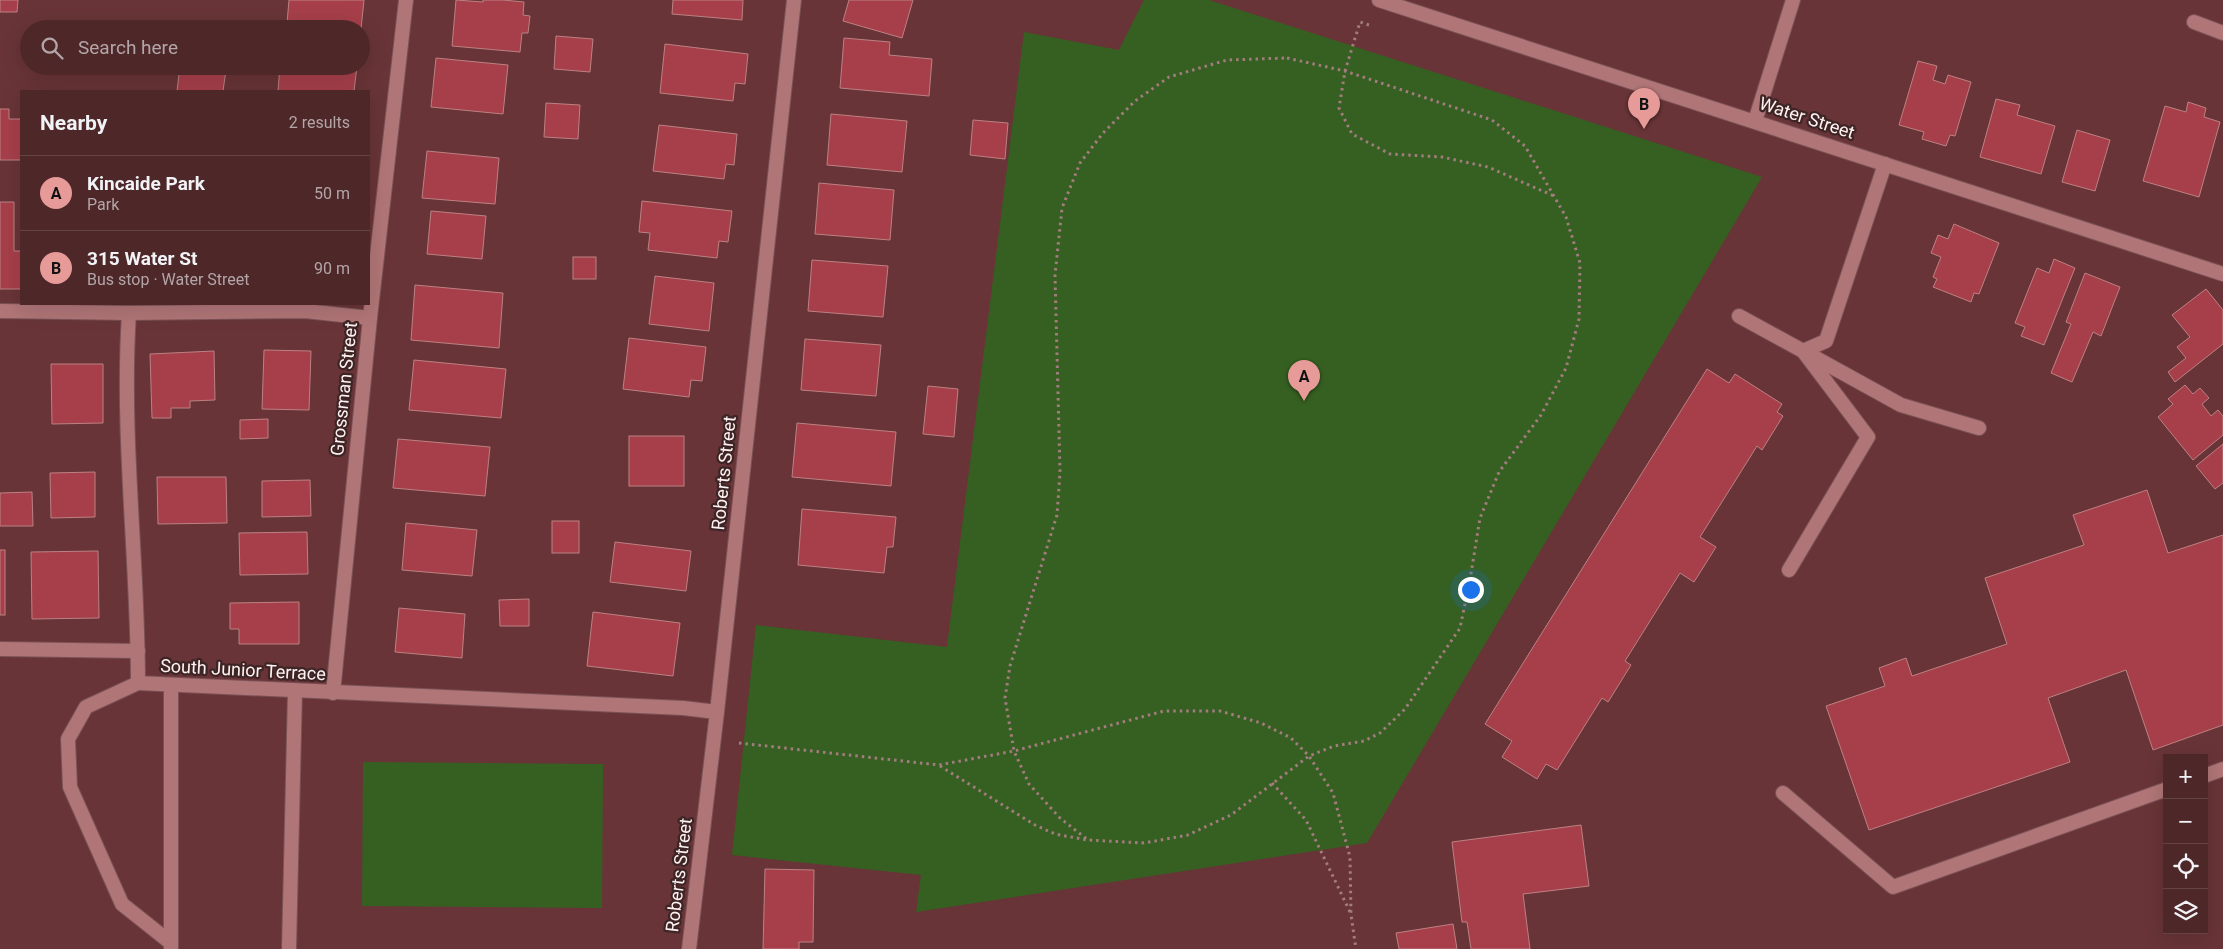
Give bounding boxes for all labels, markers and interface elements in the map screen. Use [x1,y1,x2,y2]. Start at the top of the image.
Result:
search box [20,20,370,75]
icon: search [38,34,66,62]
text: Search here [78,36,178,59]
pin: B [1628,88,1660,129]
street label: Water Street [1757,92,1858,143]
text: Nearby [40,111,107,135]
text: 2 results [289,113,350,132]
text: Kincaide Park [87,172,205,195]
text: A [51,184,61,203]
text: 50 m [314,184,350,203]
text: Park [87,195,119,214]
text: 315 Water St [87,247,197,270]
text: B [51,259,61,278]
text: 90 m [314,259,350,278]
text: Bus stop · Water Street [87,270,250,289]
street label: Grossman Street [326,321,361,457]
pin: A [1288,360,1320,401]
street label: Roberts Street [707,415,740,531]
your location [1458,577,1484,603]
street label: South Junior Terrace [160,655,326,684]
map controls [2163,754,2208,934]
button: + [2163,754,2208,799]
button: − [2163,799,2208,844]
street label: Roberts Street [661,817,696,933]
button: locate [2163,844,2208,889]
button: layers [2163,889,2208,934]

